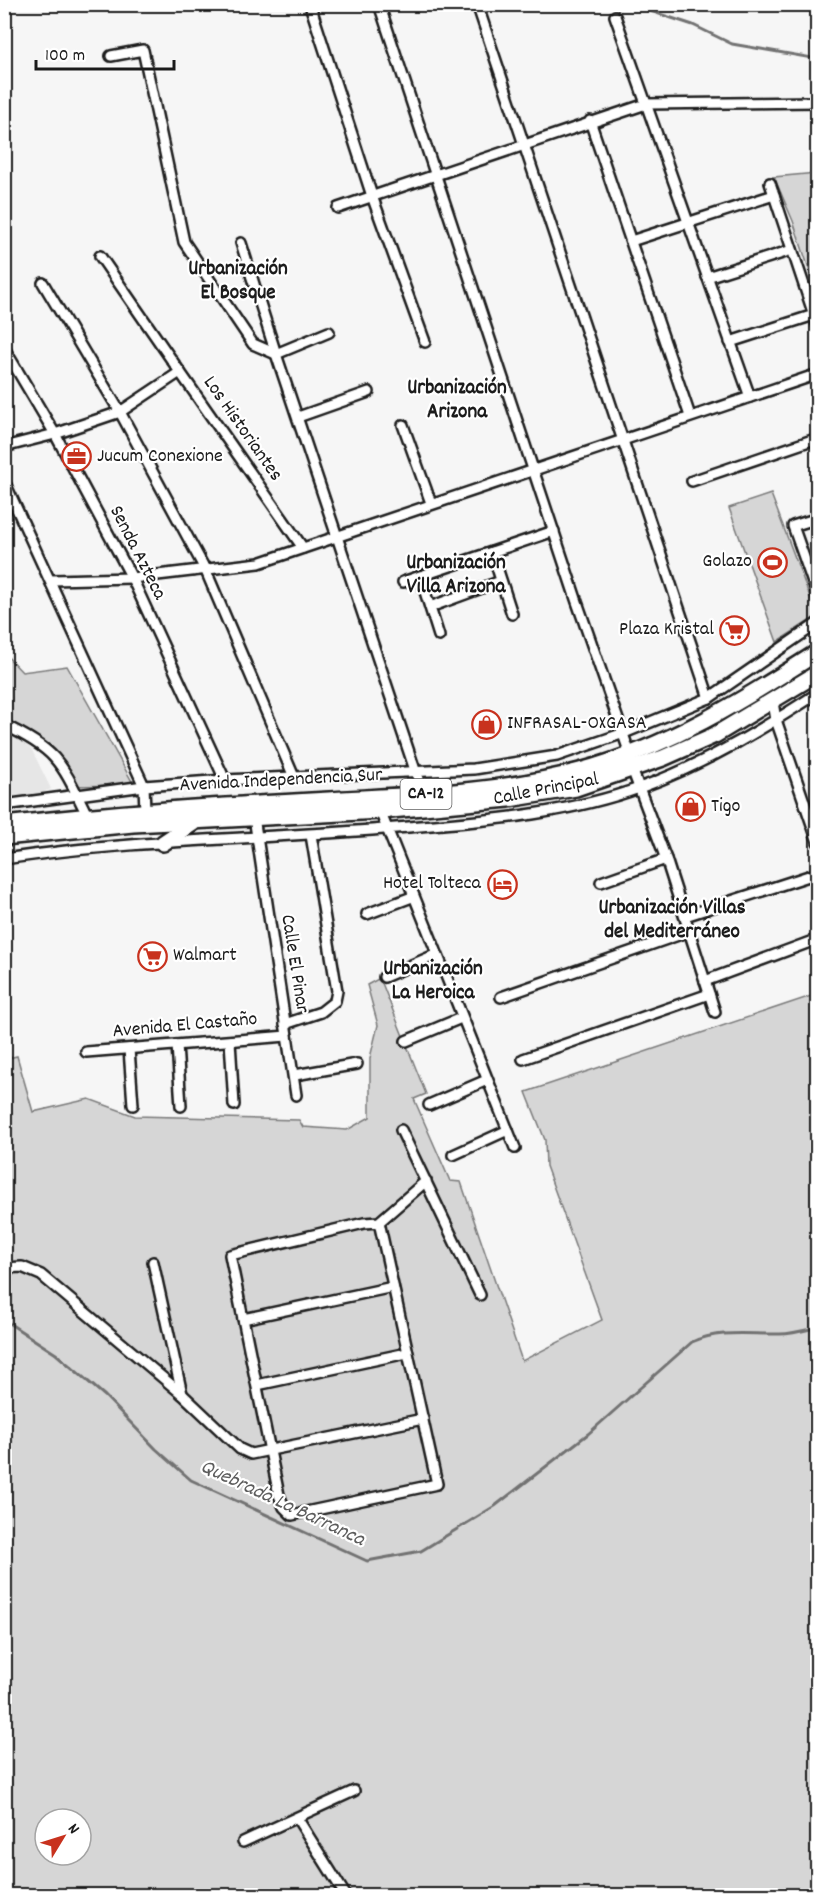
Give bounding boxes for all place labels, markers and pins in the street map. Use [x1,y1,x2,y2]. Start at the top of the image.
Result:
office icon: Jucum Conexione [60,441,92,473]
place label: Jucum Conexione [97,443,223,471]
sports icon: Golazo [757,546,789,578]
place label: Golazo [702,548,752,576]
supermarket icon: Plaza Kristal [719,614,751,646]
place label: Plaza Kristal [619,616,714,644]
shop icon: INFRASAL-OXGASA [470,708,502,740]
place label: INFRASAL-OXGASA [507,710,647,738]
shop icon: Tigo [674,791,706,823]
place label: Tigo [711,793,740,821]
hotel icon: Hotel Tolteca [486,868,518,900]
place label: Hotel Tolteca [383,870,482,898]
supermarket icon: Walmart [136,940,168,972]
place label: Walmart [173,942,237,970]

